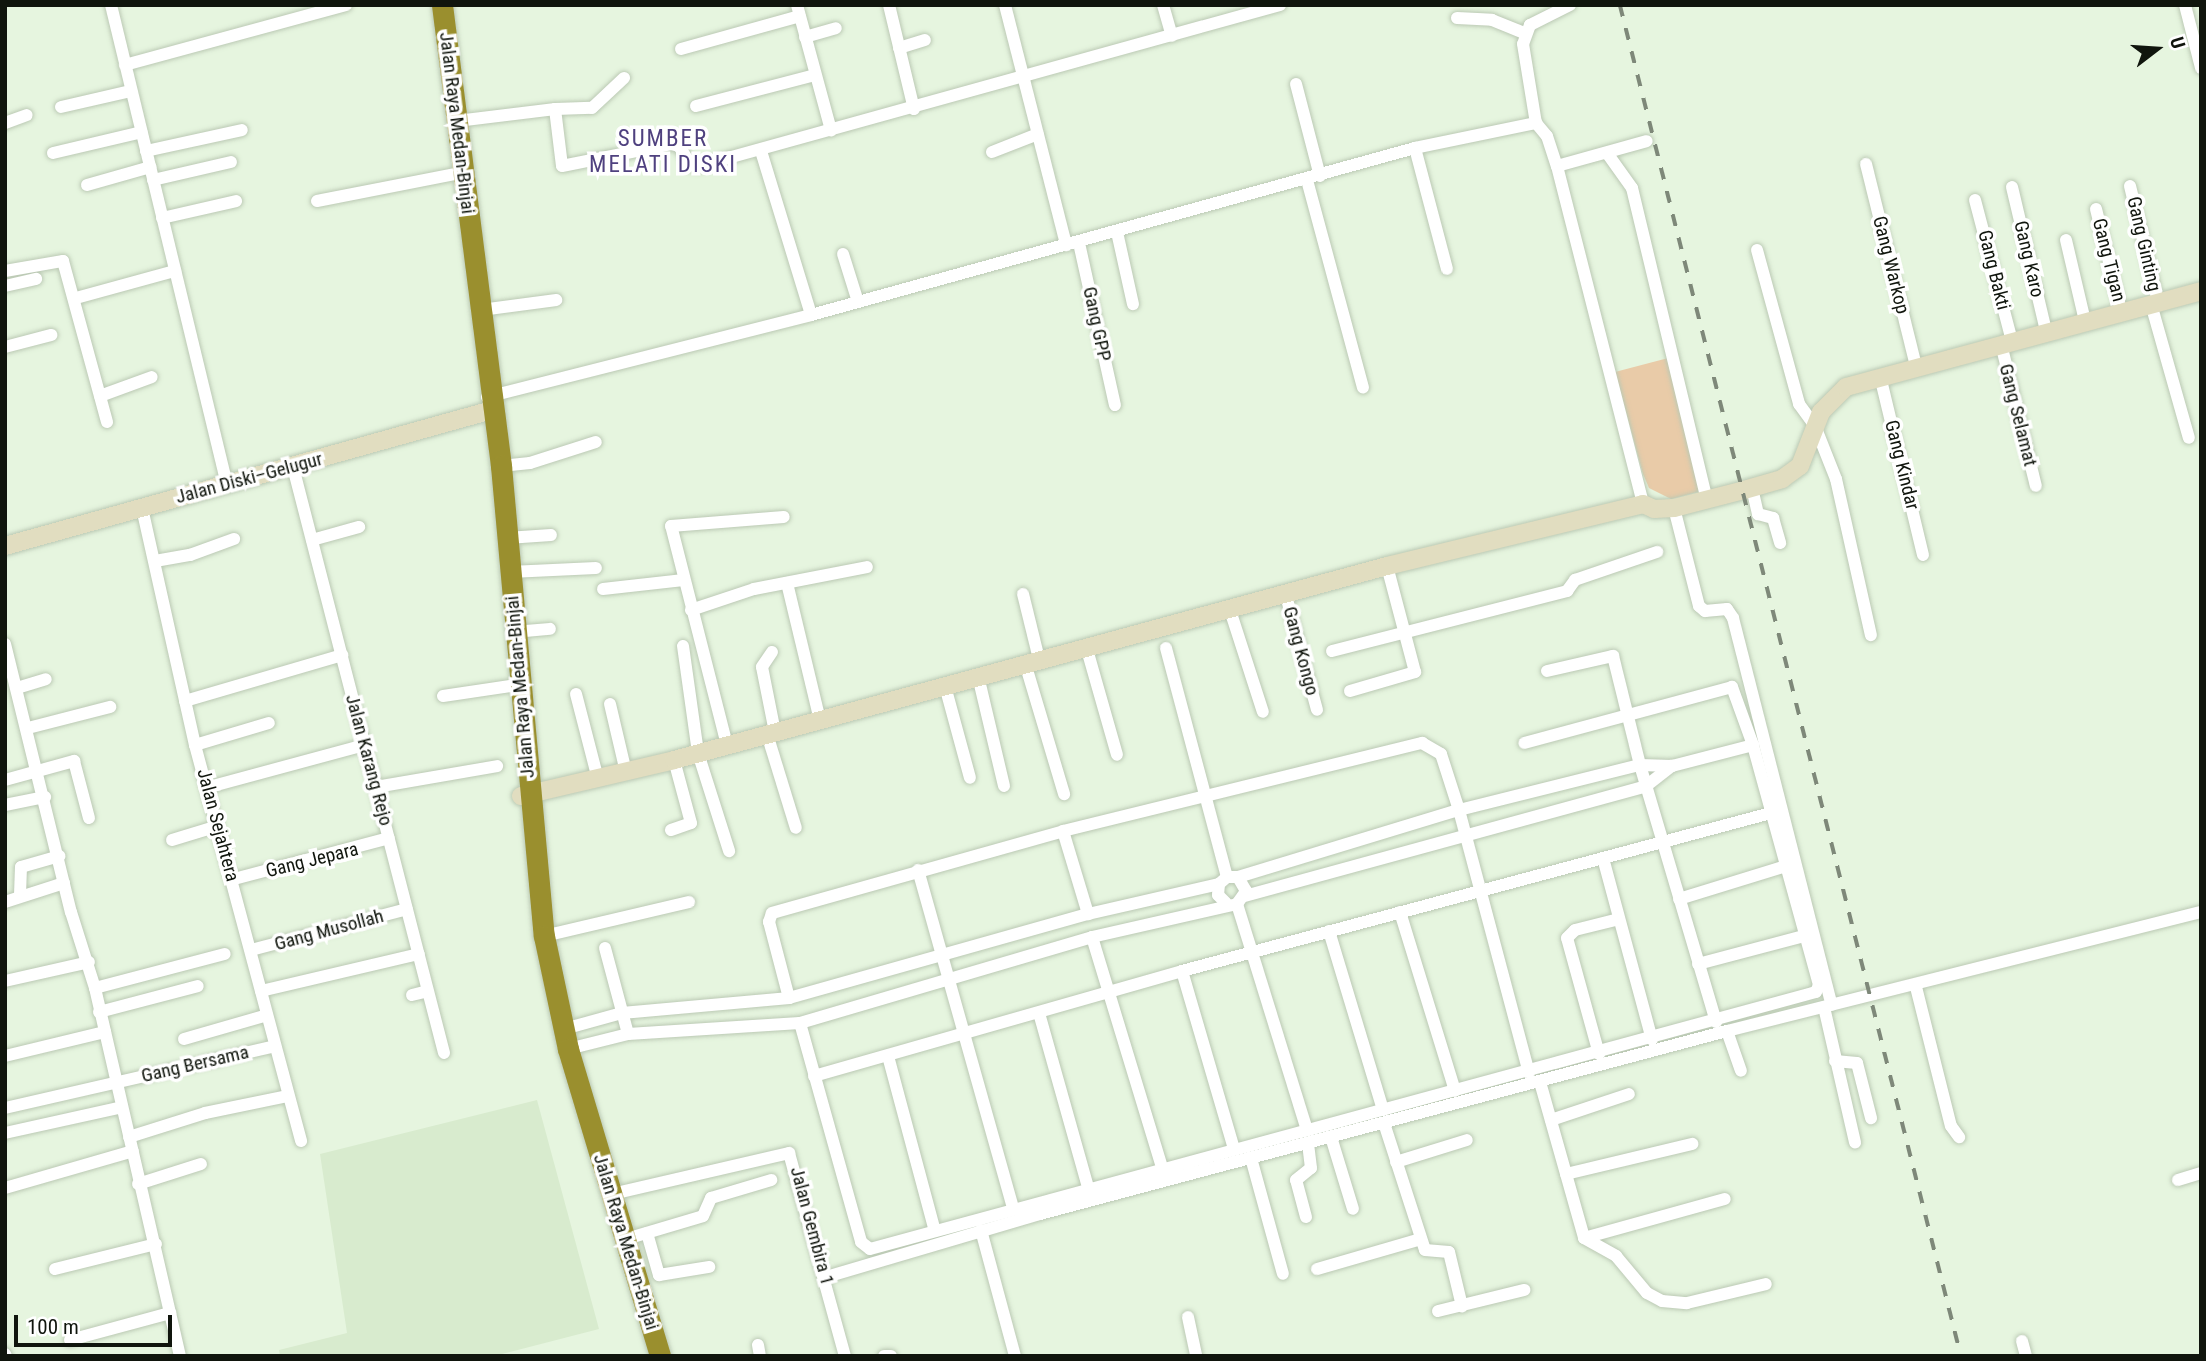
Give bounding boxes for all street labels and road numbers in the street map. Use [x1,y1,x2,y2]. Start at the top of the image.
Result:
street label: Jalan Raya Medan-Binjai [435,31,479,215]
street label: Gang Ginting [2122,194,2166,294]
street label: Gang Warkop [1868,214,1914,316]
street label: Gang Tigan [2088,216,2130,304]
street label: Gang Karo [2009,219,2049,299]
street label: Gang Bakti [1973,228,2015,312]
street label: Gang GPP [1078,285,1116,363]
street label: Gang Selamat [1994,362,2042,468]
street label: Gang Kindar [1880,418,1924,512]
street label: Jalan Diski–Gelugur [173,447,325,509]
street label: Jalan Raya Medan-Binjai [501,595,539,779]
street label: Gang Kongo [1278,604,1324,698]
street label: Jalan Karang Rejo [341,692,397,828]
street label: Jalan Sejahtera [192,766,244,884]
street label: Gang Jepara [263,838,361,882]
street label: Gang Musollah [272,904,386,956]
street label: Gang Bersama [139,1041,251,1087]
street label: Jalan Raya Medan-Binjai [588,1151,664,1333]
street label: Jalan Gembira 1 [785,1164,839,1288]

